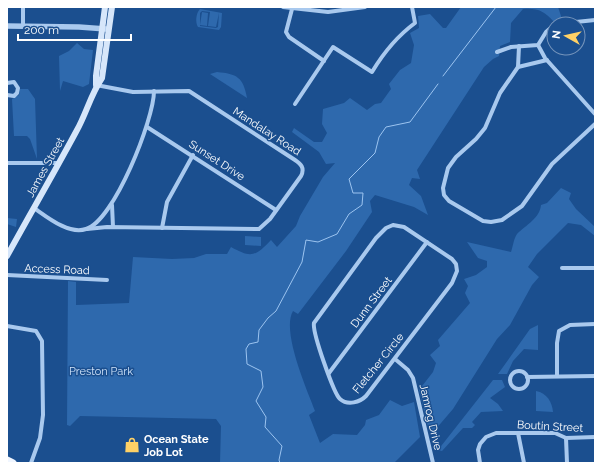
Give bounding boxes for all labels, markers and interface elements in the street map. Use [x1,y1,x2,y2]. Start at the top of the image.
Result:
scale bar [18,16,131,42]
north arrow [546,16,586,56]
text: 200 m [24,23,59,37]
text: N [550,30,564,40]
street label: Mandalay Road [230,105,303,158]
street label: James Street [24,135,67,199]
street label: Sunset Drive [186,138,248,184]
street label: Access Road [24,262,90,277]
street label: Dunn Street [348,274,395,330]
street label: Fletcher Circle [350,330,407,396]
park label: Preston Park [69,365,133,378]
street label: Jamrog Drive [417,383,445,452]
street label: Boutin Street [517,418,584,435]
place label: Ocean State Job Lot [144,433,209,459]
shop icon: Ocean State Job Lot [123,436,141,454]

